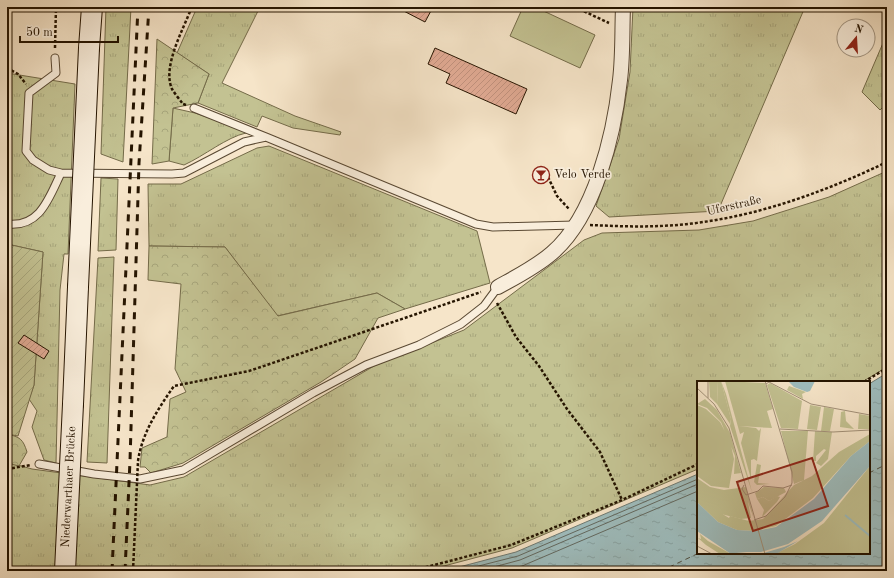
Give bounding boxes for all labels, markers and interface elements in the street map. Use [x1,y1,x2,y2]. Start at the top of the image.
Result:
scale bar [20,18,118,44]
north arrow [836,18,876,58]
text: N [853,23,865,37]
text: 50 m [26,26,53,39]
bar icon: Velo Verde [531,165,551,185]
place label: Velo Verde [554,169,611,181]
street label: Uferstraße [705,194,763,218]
inset map [697,381,870,554]
street label: Niederwarthaer Brücke [60,426,78,548]

